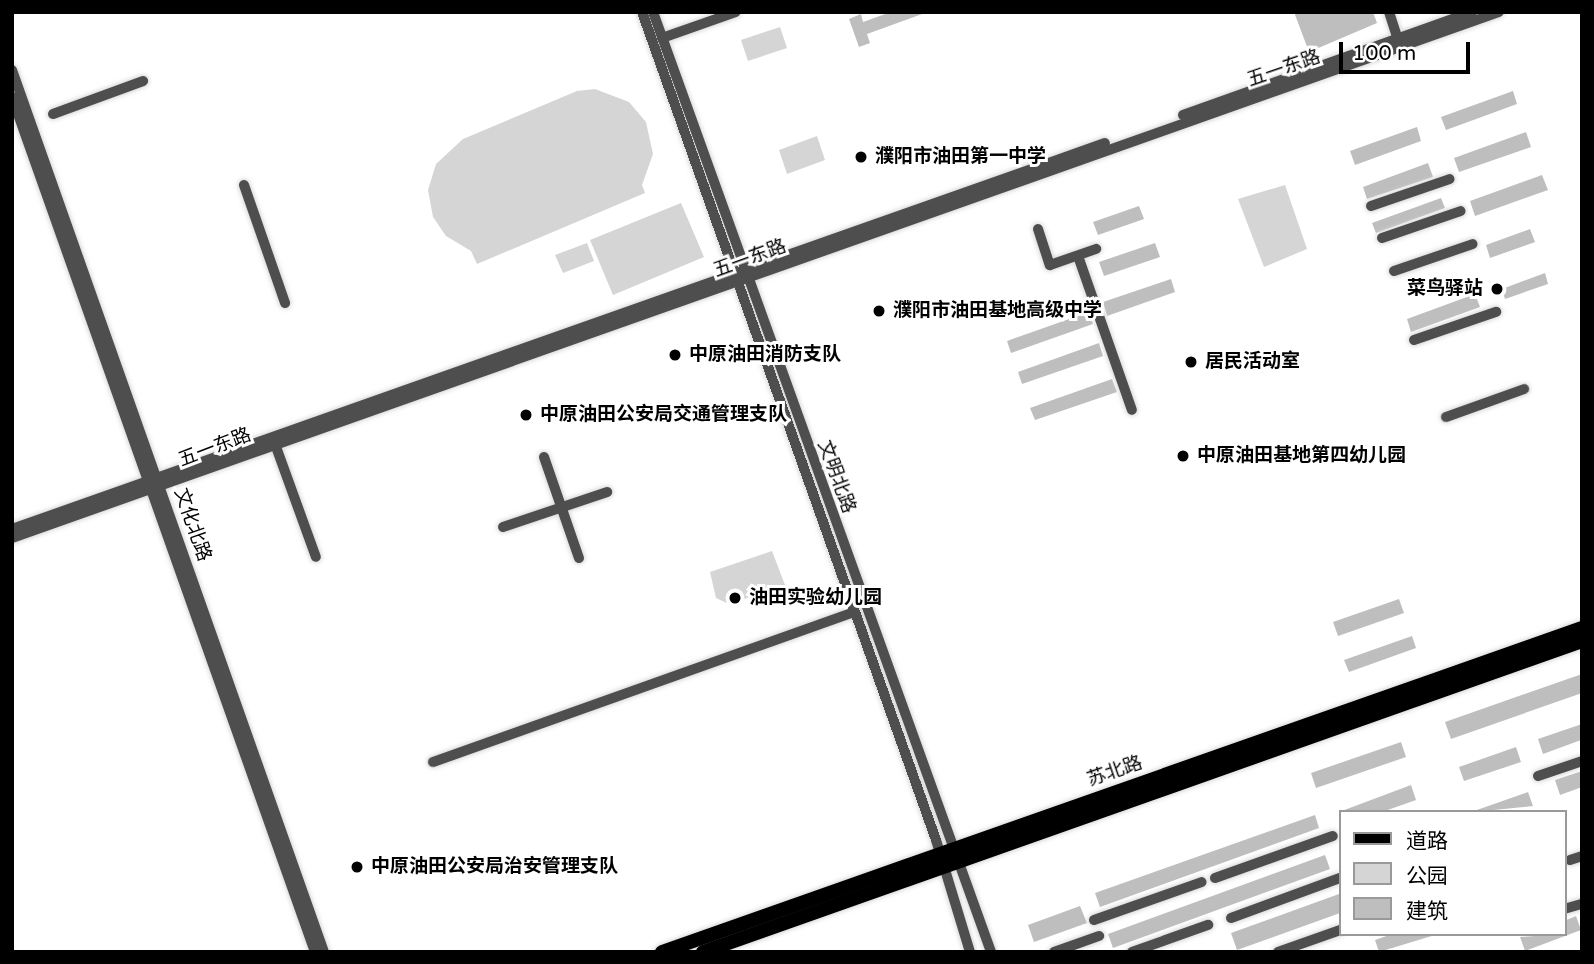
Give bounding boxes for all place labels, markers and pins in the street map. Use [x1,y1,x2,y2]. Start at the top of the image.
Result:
place label: 濮阳市油田第一中学 [875,146,1046,168]
marker: 濮阳市油田第一中学 [853,149,869,165]
place label: 菜鸟驿站 [1407,278,1483,300]
marker: 菜鸟驿站 [1489,281,1505,297]
place label: 濮阳市油田基地高级中学 [893,300,1102,322]
marker: 濮阳市油田基地高级中学 [871,303,887,319]
place label: 中原油田消防支队 [689,344,841,366]
marker: 中原油田消防支队 [667,347,683,363]
place label: 居民活动室 [1205,351,1300,373]
marker: 居民活动室 [1183,354,1199,370]
place label: 中原油田公安局交通管理支队 [540,404,787,426]
marker: 中原油田公安局交通管理支队 [518,407,534,423]
place label: 中原油田基地第四幼儿园 [1197,445,1406,467]
marker: 中原油田基地第四幼儿园 [1175,448,1191,464]
place label: 油田实验幼儿园 [749,587,882,609]
marker: 油田实验幼儿园 [727,590,743,606]
place label: 中原油田公安局治安管理支队 [371,856,618,878]
marker: 中原油田公安局治安管理支队 [349,859,365,875]

